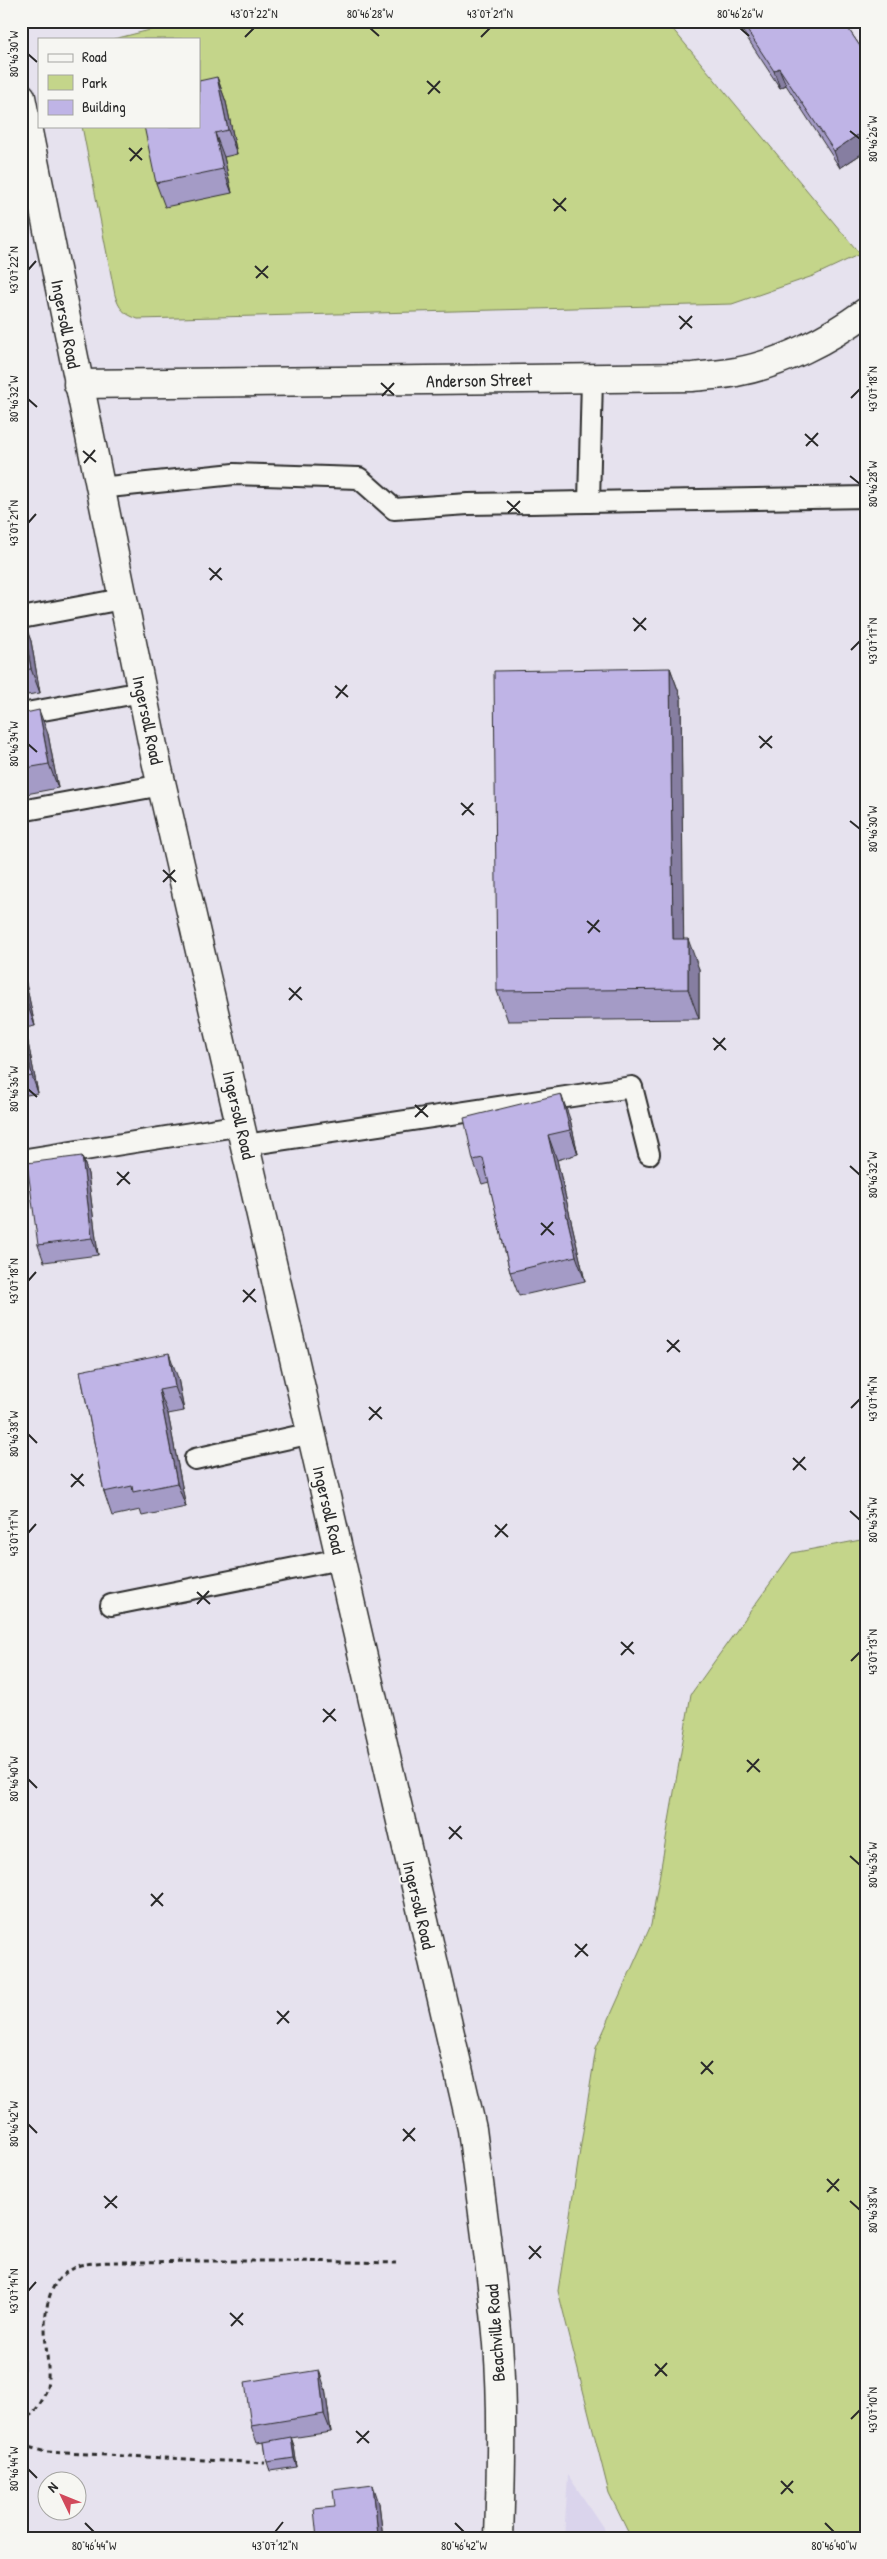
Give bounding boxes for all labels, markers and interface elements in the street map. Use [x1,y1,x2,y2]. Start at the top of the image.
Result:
text: 43°07'22"N [230,5,278,22]
text: 80°46'28"W [347,5,394,22]
text: 43°07'21"N [467,5,513,22]
text: 80°46'26"W [717,5,764,22]
text: 80°46'30"W [5,30,22,77]
legend [38,38,200,128]
text: Road [82,46,107,67]
text: Park [82,72,107,93]
text: Building [82,96,126,117]
text: 80°46'26"W [864,115,881,162]
text: 43°07'22"N [5,246,22,294]
street label: Ingersoll Road [45,277,87,371]
text: 43°07'18"N [864,366,881,412]
street label: Anderson Street [426,367,533,393]
text: 80°46'32"W [5,375,22,422]
text: 80°46'28"W [864,460,881,507]
text: 43°07'21"N [5,500,22,546]
text: 43°07'17"N [864,618,881,664]
street label: Ingersoll Road [126,673,170,767]
text: 80°46'34"W [5,721,22,767]
text: 80°46'30"W [864,805,881,852]
text: 80°46'36"W [5,1065,22,1112]
street label: Ingersoll Road [217,1068,261,1162]
text: 80°46'32"W [864,1151,881,1198]
text: 43°07'18"N [5,1258,22,1304]
text: 43°07'14"N [864,1377,881,1421]
text: 80°46'38"W [5,1410,22,1457]
street label: Ingersoll Road [307,1463,351,1557]
text: 80°46'34"W [864,1497,881,1543]
text: 43°07'17"N [5,1510,22,1556]
text: 43°07'13"N [864,1629,881,1675]
text: 80°46'40"W [5,1756,22,1802]
text: 80°46'36"W [864,1841,881,1888]
street label: Ingersoll Road [397,1858,441,1952]
text: 80°46'42"W [5,2101,22,2147]
text: 80°46'38"W [864,2186,881,2233]
text: 43°07'14"N [5,2269,22,2313]
street label: Beachville Road [479,2283,511,2383]
text: 43°07'10"N [864,2387,881,2433]
text: 80°46'44"W [5,2446,22,2491]
north arrow [38,2472,88,2522]
text: N [43,2477,62,2496]
text: 80°46'44"W [72,2537,117,2554]
text: 43°07'12"N [252,2537,298,2554]
text: 80°46'42"W [441,2537,487,2554]
text: 80°46'40"W [811,2537,857,2554]

